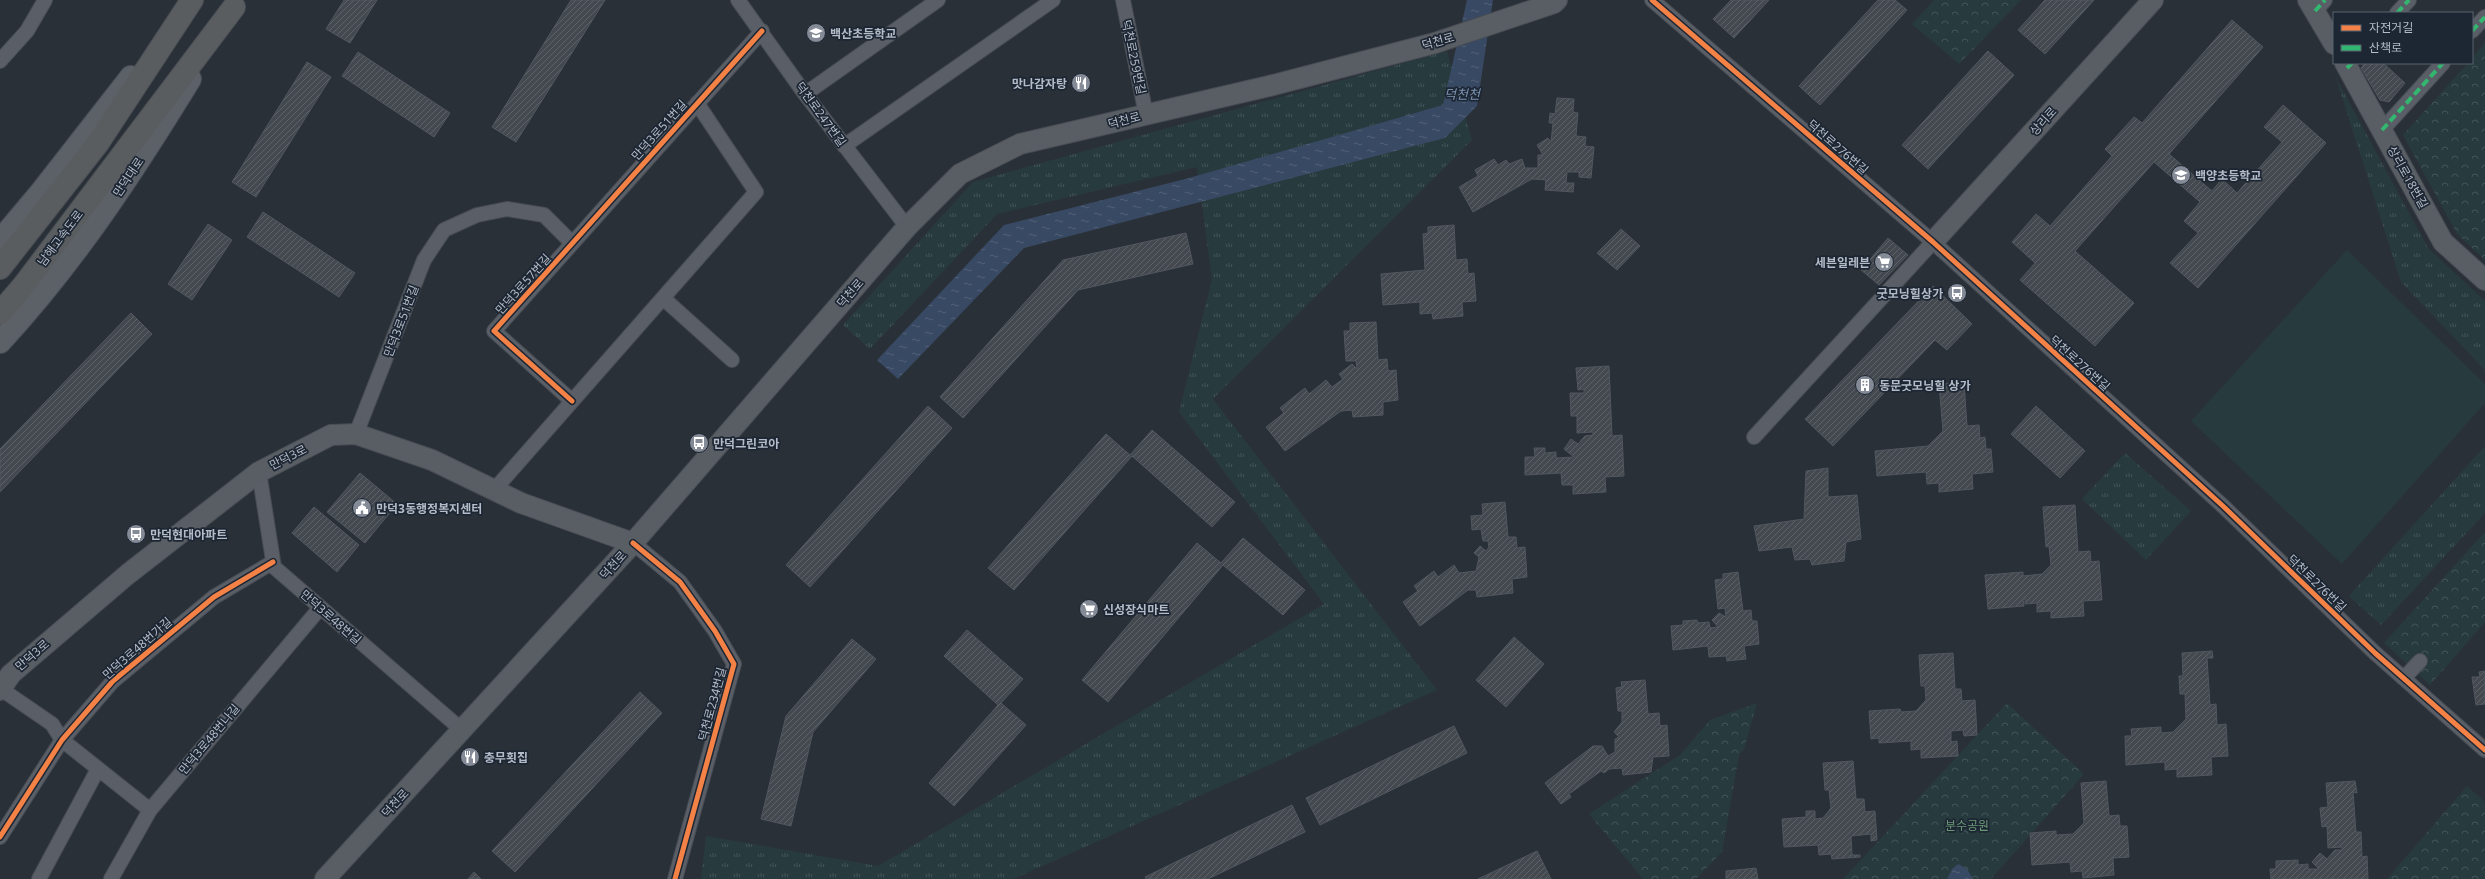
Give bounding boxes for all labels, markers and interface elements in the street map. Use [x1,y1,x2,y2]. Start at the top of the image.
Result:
legend [2333,12,2473,64]
street label: 덕천로259번길 [1118,18,1150,96]
text: 자전거길 [2369,19,2413,36]
school or university icon: 백산초등학교 [805,22,827,44]
place label: 백산초등학교 [830,25,896,42]
street label: 덕천로 [1420,28,1456,54]
text: 산책로 [2369,39,2402,56]
restaurant icon: 맛나감자탕 [1070,72,1092,94]
place label: 맛나감자탕 [1012,75,1067,92]
street label: 덕천로247번길 [792,78,850,150]
water label: 덕천천 [1444,85,1481,103]
street label: 만덕3로51번길 [627,96,691,164]
street label: 상리로 [2026,103,2060,139]
street label: 덕천로 [1106,108,1142,132]
street label: 덕천로276번길 [1804,116,1872,178]
street label: 상리로18번길 [2384,143,2432,211]
street label: 만덕대로 [109,154,147,200]
school or university icon: 백양초등학교 [2170,164,2192,186]
place label: 백양초등학교 [2195,167,2261,184]
street label: 남해고속도로 [33,206,87,270]
street label: 만덕3로57번길 [491,250,555,318]
supermarket icon: 세븐일레븐 [1873,251,1895,273]
place label: 세븐일레븐 [1815,254,1870,271]
street label: 덕천로 [833,275,867,311]
bus stop icon: 굿모닝힐상가 [1946,282,1968,304]
street label: 만덕3로51번길 [379,283,423,359]
place label: 굿모닝힐상가 [1877,285,1943,302]
street label: 덕천로276번길 [2046,331,2114,395]
building icon: 동문굿모닝힐 상가 [1854,374,1876,396]
place label: 동문굿모닝힐 상가 [1879,377,1970,394]
bus stop icon: 만덕그린코아 [688,432,710,454]
place label: 만덕그린코아 [713,435,779,452]
street label: 만덕3로 [266,440,310,474]
public building icon: 만덕3동행정복지센터 [351,497,373,519]
place label: 만덕3동행정복지센터 [376,500,482,517]
bus stop icon: 만덕현대아파트 [125,523,147,545]
place label: 만덕현대아파트 [150,526,227,543]
street label: 덕천로 [596,547,630,583]
street label: 덕천로276번길 [2284,551,2350,615]
street label: 만덕3로48번길 [297,586,365,648]
supermarket icon: 신성장식마트 [1078,598,1100,620]
place label: 신성장식마트 [1103,601,1169,618]
street label: 만덕3로48번가길 [99,613,175,683]
street label: 만덕3로 [11,635,53,675]
street label: 덕천로234번길 [694,665,730,743]
street label: 만덕3로48번나길 [175,700,243,778]
restaurant icon: 충무횟집 [459,746,481,768]
place label: 충무횟집 [484,749,528,766]
street label: 덕천로 [377,785,413,821]
park label: 분수공원 [1945,817,1989,834]

